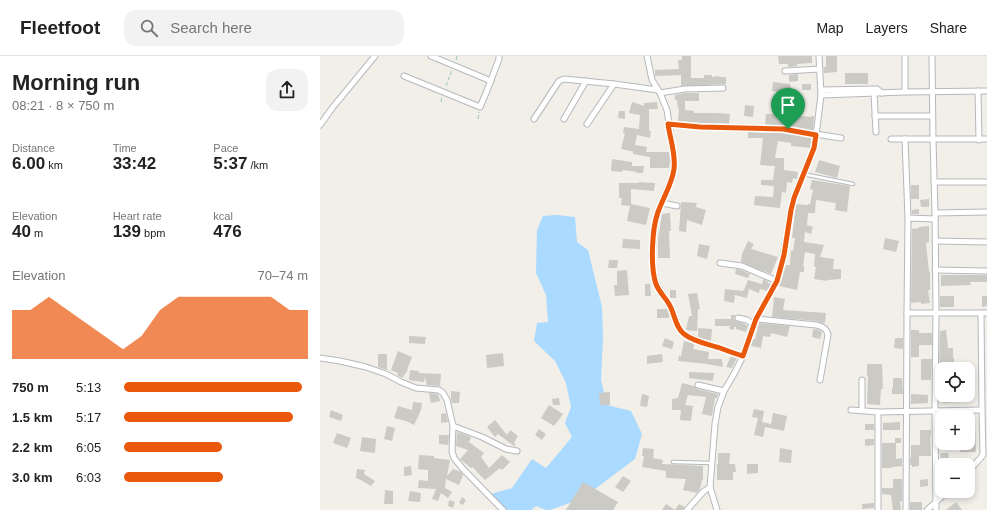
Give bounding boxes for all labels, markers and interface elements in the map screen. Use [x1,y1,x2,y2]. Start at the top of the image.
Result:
search box [124,10,404,46]
text: Fleetfoot [20,17,100,38]
icon: search [138,17,160,39]
text: Search here [170,19,252,36]
text: Map [816,20,844,36]
text: Layers [866,20,908,36]
text: Share [930,20,967,36]
button: share [266,69,308,111]
text: Morning run [12,70,140,95]
pin [771,88,805,129]
icon: arrive [777,94,799,116]
text: 08:21 · 8 × 750 m [12,98,114,113]
text: Distance [12,142,55,154]
text: Time [113,142,137,154]
text: Pace [213,142,238,154]
text: 6.00 [12,154,45,173]
text: 33:42 [113,154,156,173]
text: 5:37 [213,154,247,173]
text: km [45,159,63,171]
text: /km [247,159,268,171]
text: Elevation [12,210,57,222]
text: Heart rate [113,210,162,222]
text: kcal [213,210,233,222]
text: 40 [12,222,31,241]
text: 139 [113,222,141,241]
text: 476 [213,222,242,241]
text: m [31,227,43,239]
text: bpm [141,227,166,239]
text: Elevation [12,268,65,283]
text: 70–74 m [257,268,308,283]
map controls [935,362,975,498]
button: locate [935,362,975,402]
text: 750 m [12,380,49,395]
text: 5:13 [76,380,101,395]
text: 1.5 km [12,410,52,425]
text: 5:17 [76,410,101,425]
button: + [935,410,975,450]
text: 2.2 km [12,440,52,455]
text: 6:05 [76,440,101,455]
button: − [935,458,975,498]
text: 3.0 km [12,470,52,485]
text: 6:03 [76,470,101,485]

